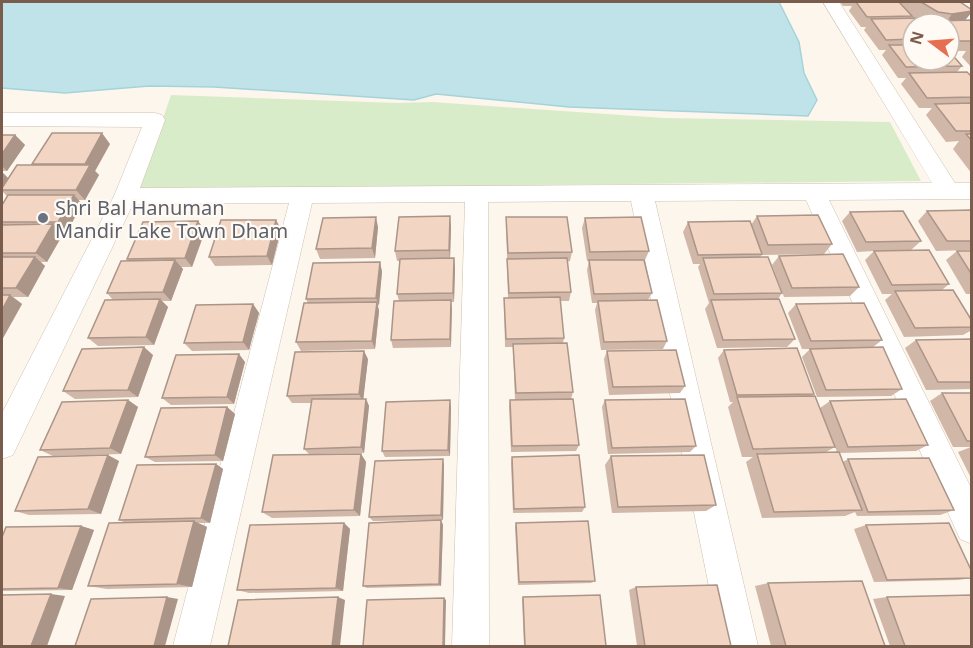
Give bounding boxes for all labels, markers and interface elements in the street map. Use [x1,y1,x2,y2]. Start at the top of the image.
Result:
north arrow [901,12,961,72]
text: N [904,29,929,47]
place label: Shri Bal Hanuman Mandir Lake Town Dham [55,194,288,244]
marker: Shri Bal Hanuman Mandir Lake Town Dham [36,211,50,225]

